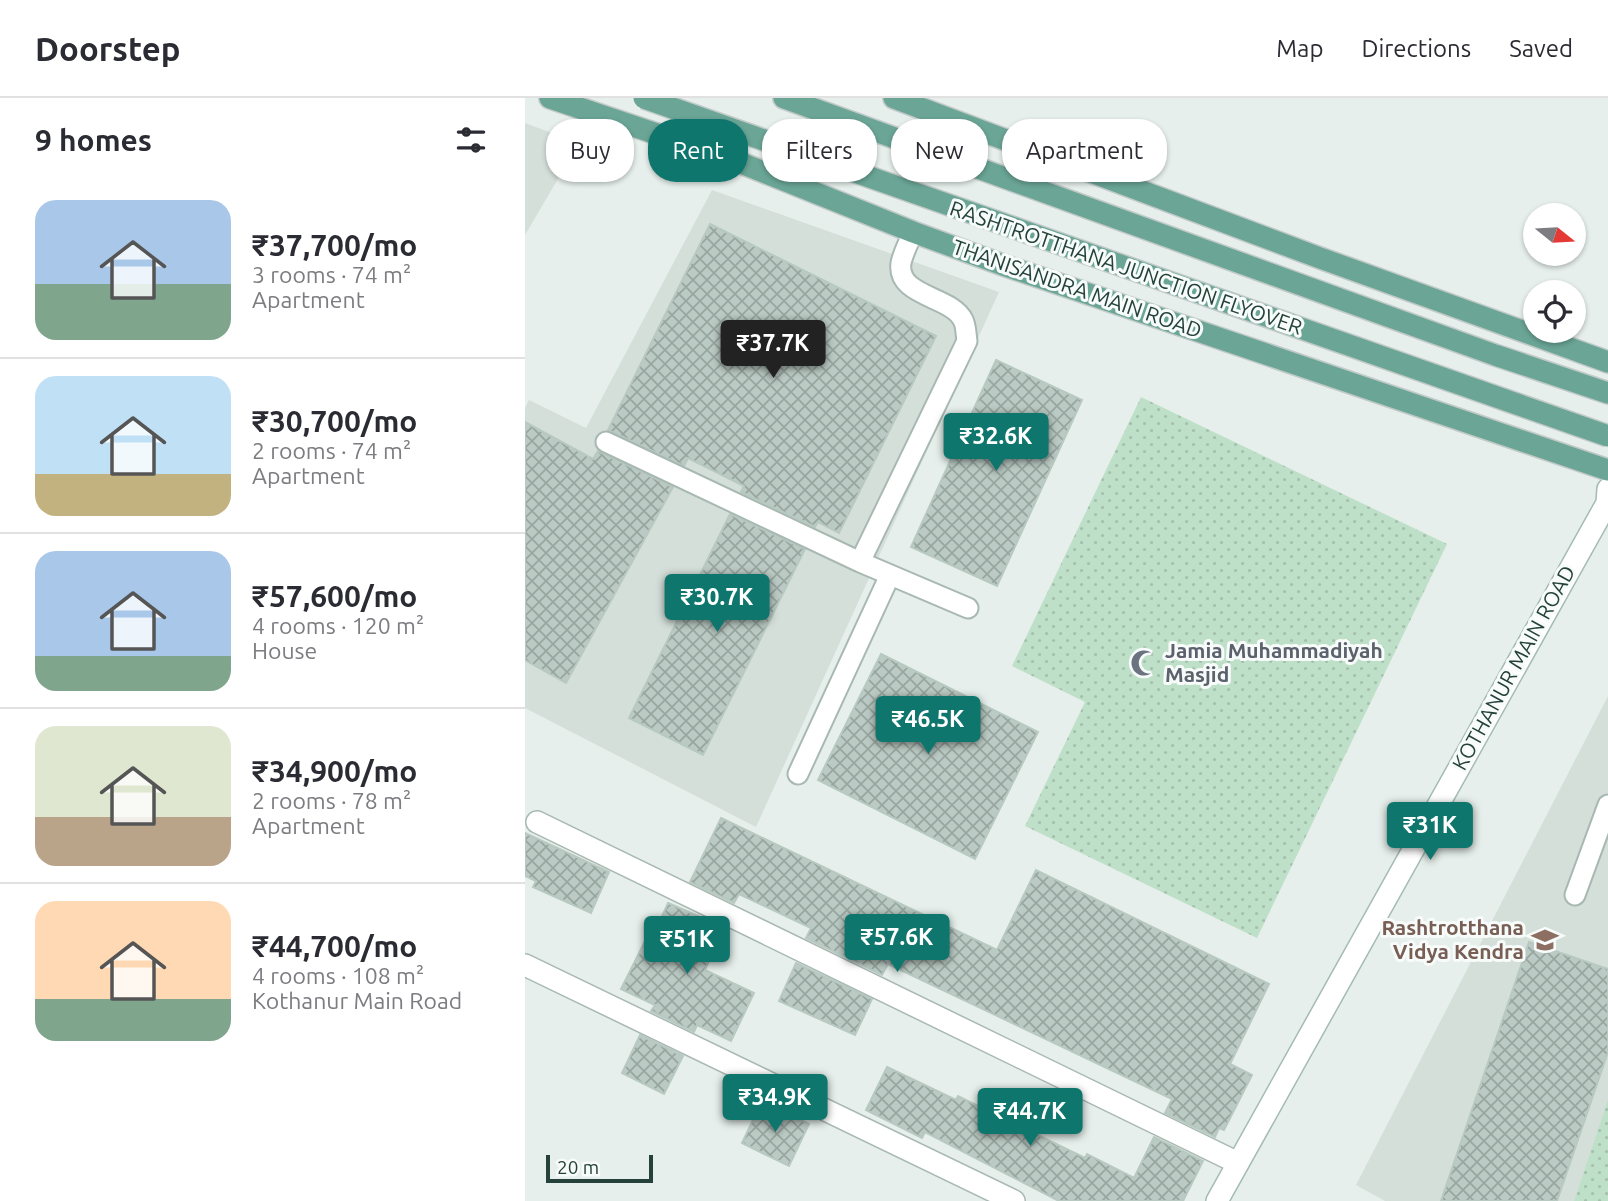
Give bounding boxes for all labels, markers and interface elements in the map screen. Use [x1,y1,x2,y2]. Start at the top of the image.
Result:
text: Doorstep [35,30,180,67]
text: Map [1276,35,1323,62]
text: Directions [1361,35,1471,62]
text: Saved [1509,35,1573,62]
chip: Buy [546,119,634,182]
chip: Rent [648,119,748,182]
chip: Filters [762,119,877,182]
chip: New [891,119,988,182]
chip: Apartment [1002,119,1167,182]
icon: filters [452,121,490,159]
text: 9 homes [35,123,152,157]
street label: RASHTROTTHANA JUNCTION FLYOVER [947,195,1306,339]
north arrow [1523,203,1585,266]
map controls [1523,203,1586,343]
icon: home [91,228,175,312]
text: ₹37,700/mo [252,228,417,262]
street label: THANISANDRA MAIN ROAD [950,234,1205,342]
text: 3 rooms · 74 m² [252,262,411,287]
button: locate [1523,280,1586,343]
text: Apartment [252,287,365,312]
pin: ₹37.7K [716,320,830,380]
text: ₹37.7K [737,330,809,355]
icon: home [91,404,175,488]
text: ₹30,700/mo [252,404,417,438]
pin: ₹32.6K [939,414,1053,473]
text: ₹32.6K [960,423,1032,448]
text: 2 rooms · 74 m² [252,438,411,463]
text: Apartment [252,463,365,488]
street label: KOTHANUR MAIN ROAD [1447,561,1579,774]
pin: ₹30.7K [660,574,774,634]
icon: home [91,579,175,663]
text: ₹57,600/mo [252,579,417,613]
text: ₹30.7K [681,584,753,609]
text: 4 rooms · 120 m² [252,613,424,638]
text: House [252,638,317,663]
place label: Jamia Muhammadiyah Masjid [1165,638,1383,686]
mosque icon: Jamia Muhammadiyah Masjid [1129,648,1159,678]
pin: ₹46.5K [871,696,985,756]
text: ₹46.5K [892,706,964,731]
icon: home [91,754,175,838]
text: ₹34,900/mo [252,754,417,788]
text: 2 rooms · 78 m² [252,788,411,813]
pin: ₹31K [1389,802,1471,862]
text: ₹31K [1403,812,1457,837]
text: Apartment [252,813,365,838]
pin: ₹57.6K [840,914,954,974]
place label: Rashtrotthana Vidya Kendra [1381,915,1524,963]
pin: ₹51K [646,916,728,976]
text: ₹57.6K [861,924,933,949]
school or university icon: Rashtrotthana Vidya Kendra [1530,925,1560,955]
text: ₹51K [660,926,714,951]
icon: home [91,929,175,1013]
text: ₹44,700/mo [252,929,417,963]
text: 4 rooms · 108 m² [252,963,424,988]
text: Kothanur Main Road [252,988,462,1013]
pin: ₹34.9K [718,1074,832,1134]
text: ₹34.9K [739,1084,811,1109]
pin: ₹44.7K [973,1088,1087,1148]
text: ₹44.7K [994,1098,1066,1123]
scale bar [546,1152,653,1184]
text: 20 m [557,1156,599,1178]

